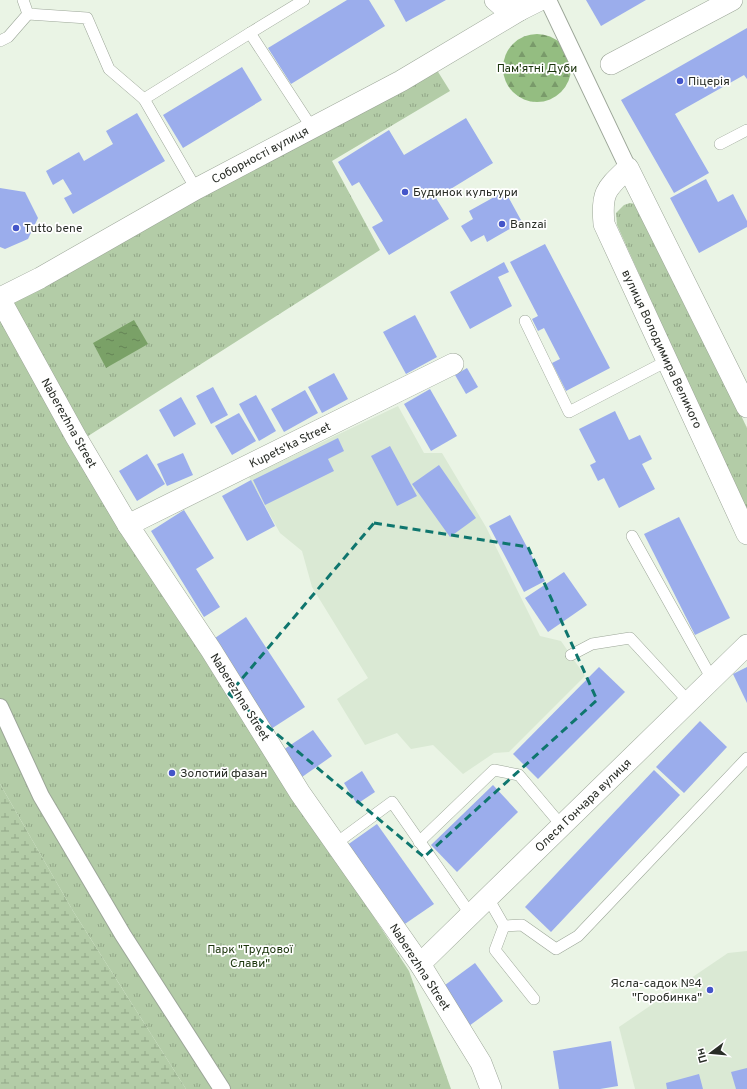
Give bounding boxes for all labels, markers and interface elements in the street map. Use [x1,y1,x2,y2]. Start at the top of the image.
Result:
park label: Пам'ятні Дуби [497,61,577,77]
place label: Піцерія [688,74,730,90]
marker: Піцерія [675,76,685,86]
street label: Соборності вулиця [209,124,312,188]
place label: Будинок культури [413,185,518,201]
marker: Будинок культури [400,187,410,197]
place label: Banzai [510,217,547,233]
marker: Banzai [497,219,507,229]
place label: Tutto bene [24,221,82,237]
marker: Tutto bene [11,223,21,233]
street label: вулиця Володимира Великого [617,267,705,432]
street label: Naberezhna Street [37,376,100,471]
street label: Kupets'ka Street [247,419,334,473]
street label: Naberezhna Street [206,651,273,744]
street label: Олеся Гончара вулиця [532,755,635,856]
place label: Золотий фазан [180,766,267,782]
marker: Золотий фазан [167,768,177,778]
street label: Naberezhna Street [385,921,453,1014]
park label: Парк "Трудової Слави" [207,942,294,972]
place label: Ясла-садок №4 "Горобинка" [610,976,702,1006]
marker: Ясла-садок №4 "Горобинка" [705,985,715,995]
north arrow [691,1033,731,1073]
text: Пн [694,1046,711,1065]

